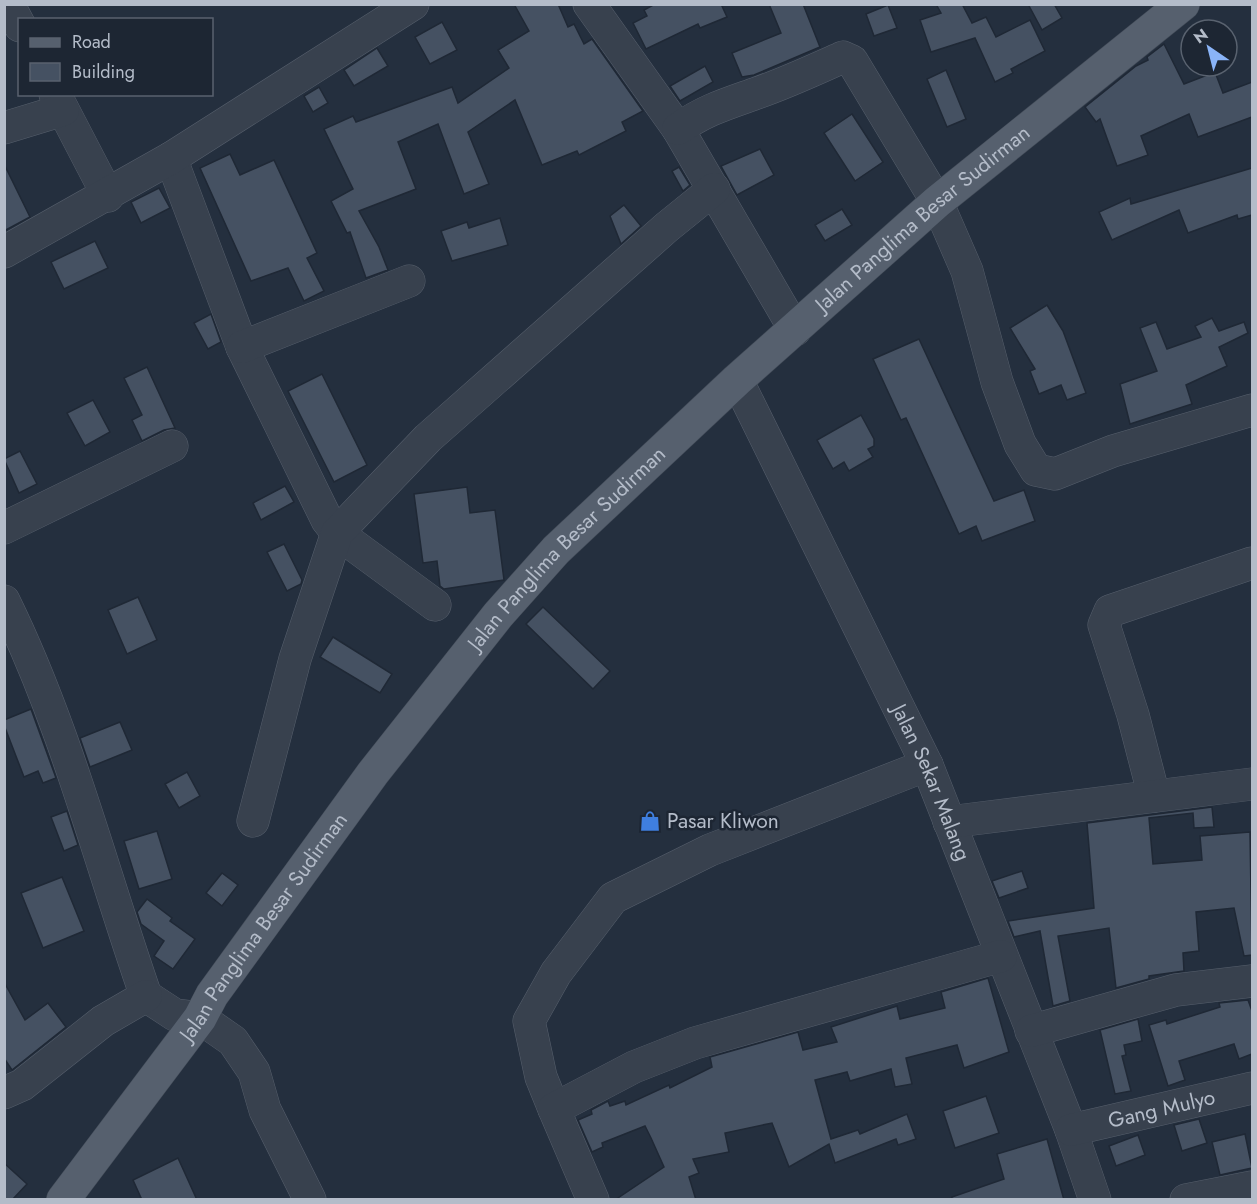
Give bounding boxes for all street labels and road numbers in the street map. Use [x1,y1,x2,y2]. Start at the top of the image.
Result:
street label: Jalan Panglima Besar Sudirman [806,118,1036,321]
street label: Jalan Panglima Besar Sudirman [459,440,672,659]
street label: Jalan Sekar Malang [883,696,978,865]
street label: Jalan Panglima Besar Sudirman [171,806,355,1050]
street label: Gang Mulyo [1105,1082,1218,1136]

